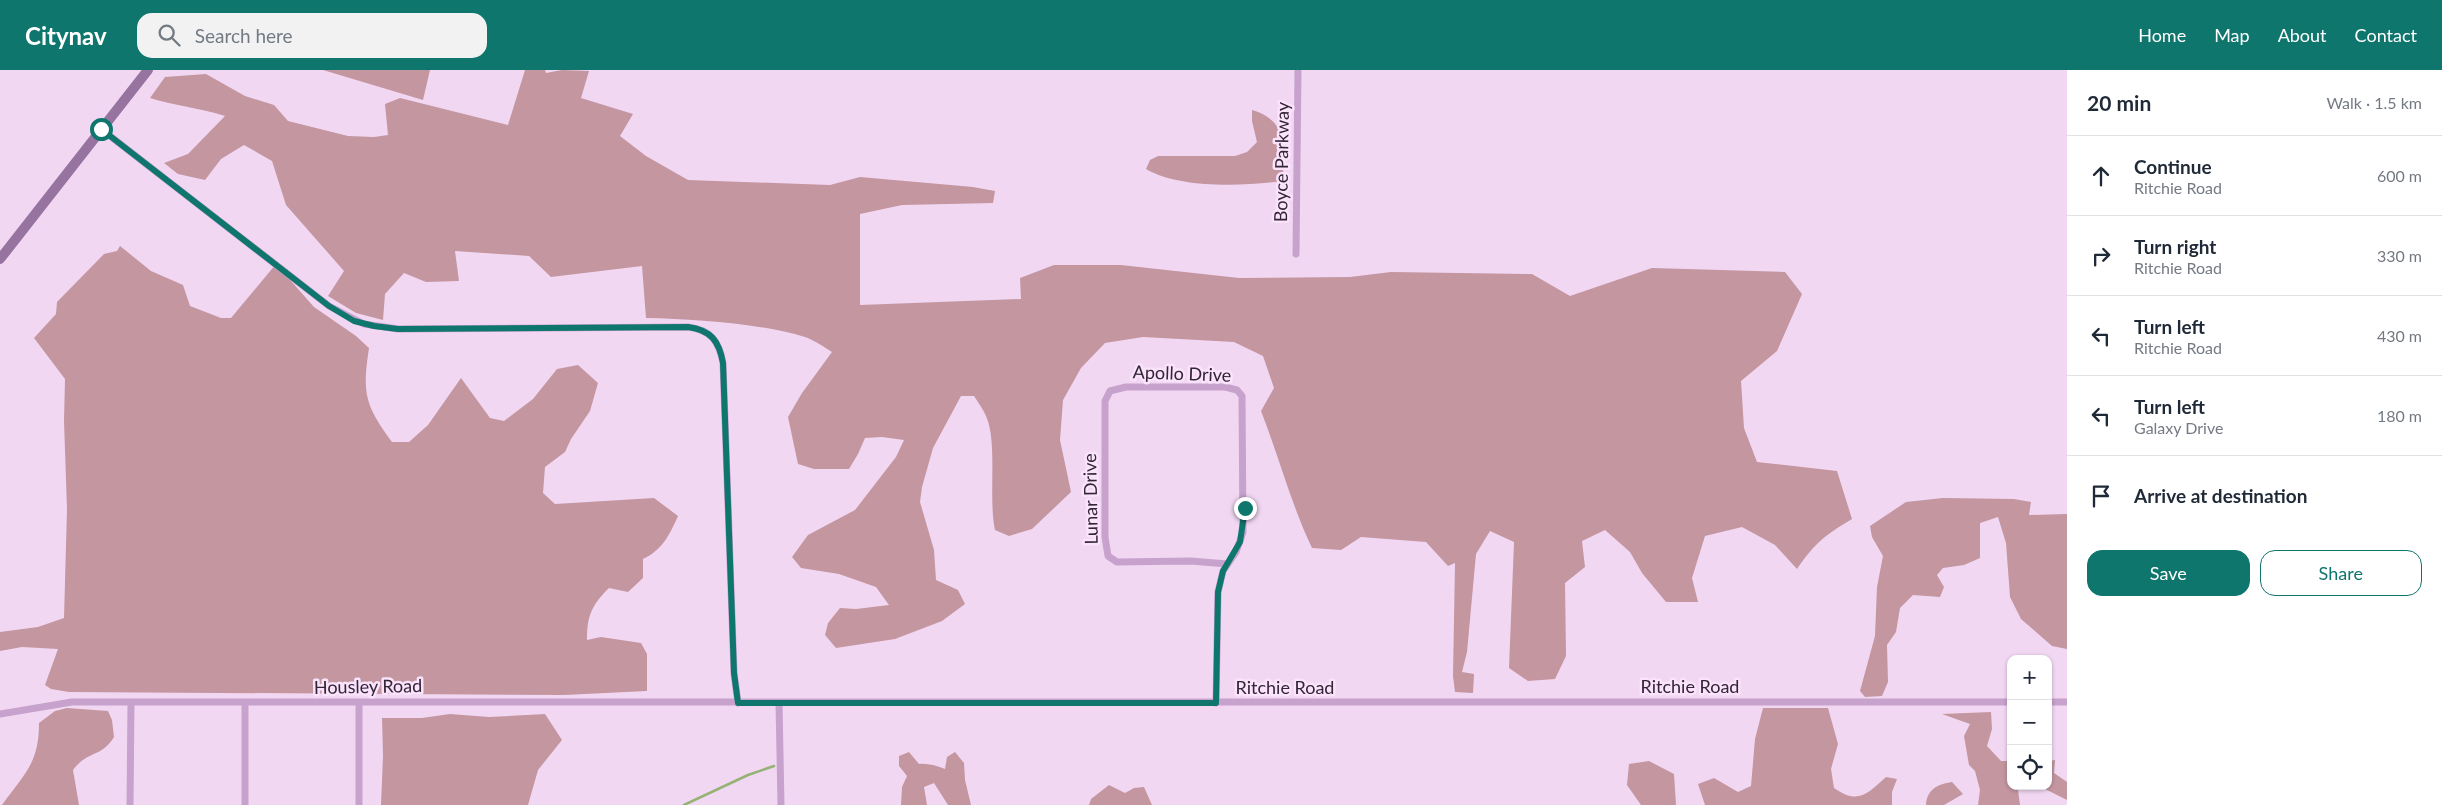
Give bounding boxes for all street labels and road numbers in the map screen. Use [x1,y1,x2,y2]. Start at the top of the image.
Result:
street label: Boyce Parkway [1269,101,1293,222]
street label: Apollo Drive [1132,360,1232,386]
street label: Lunar Drive [1078,453,1102,545]
street label: Housley Road [314,674,422,698]
street label: Ritchie Road [1641,675,1739,697]
street label: Ritchie Road [1236,676,1334,698]

